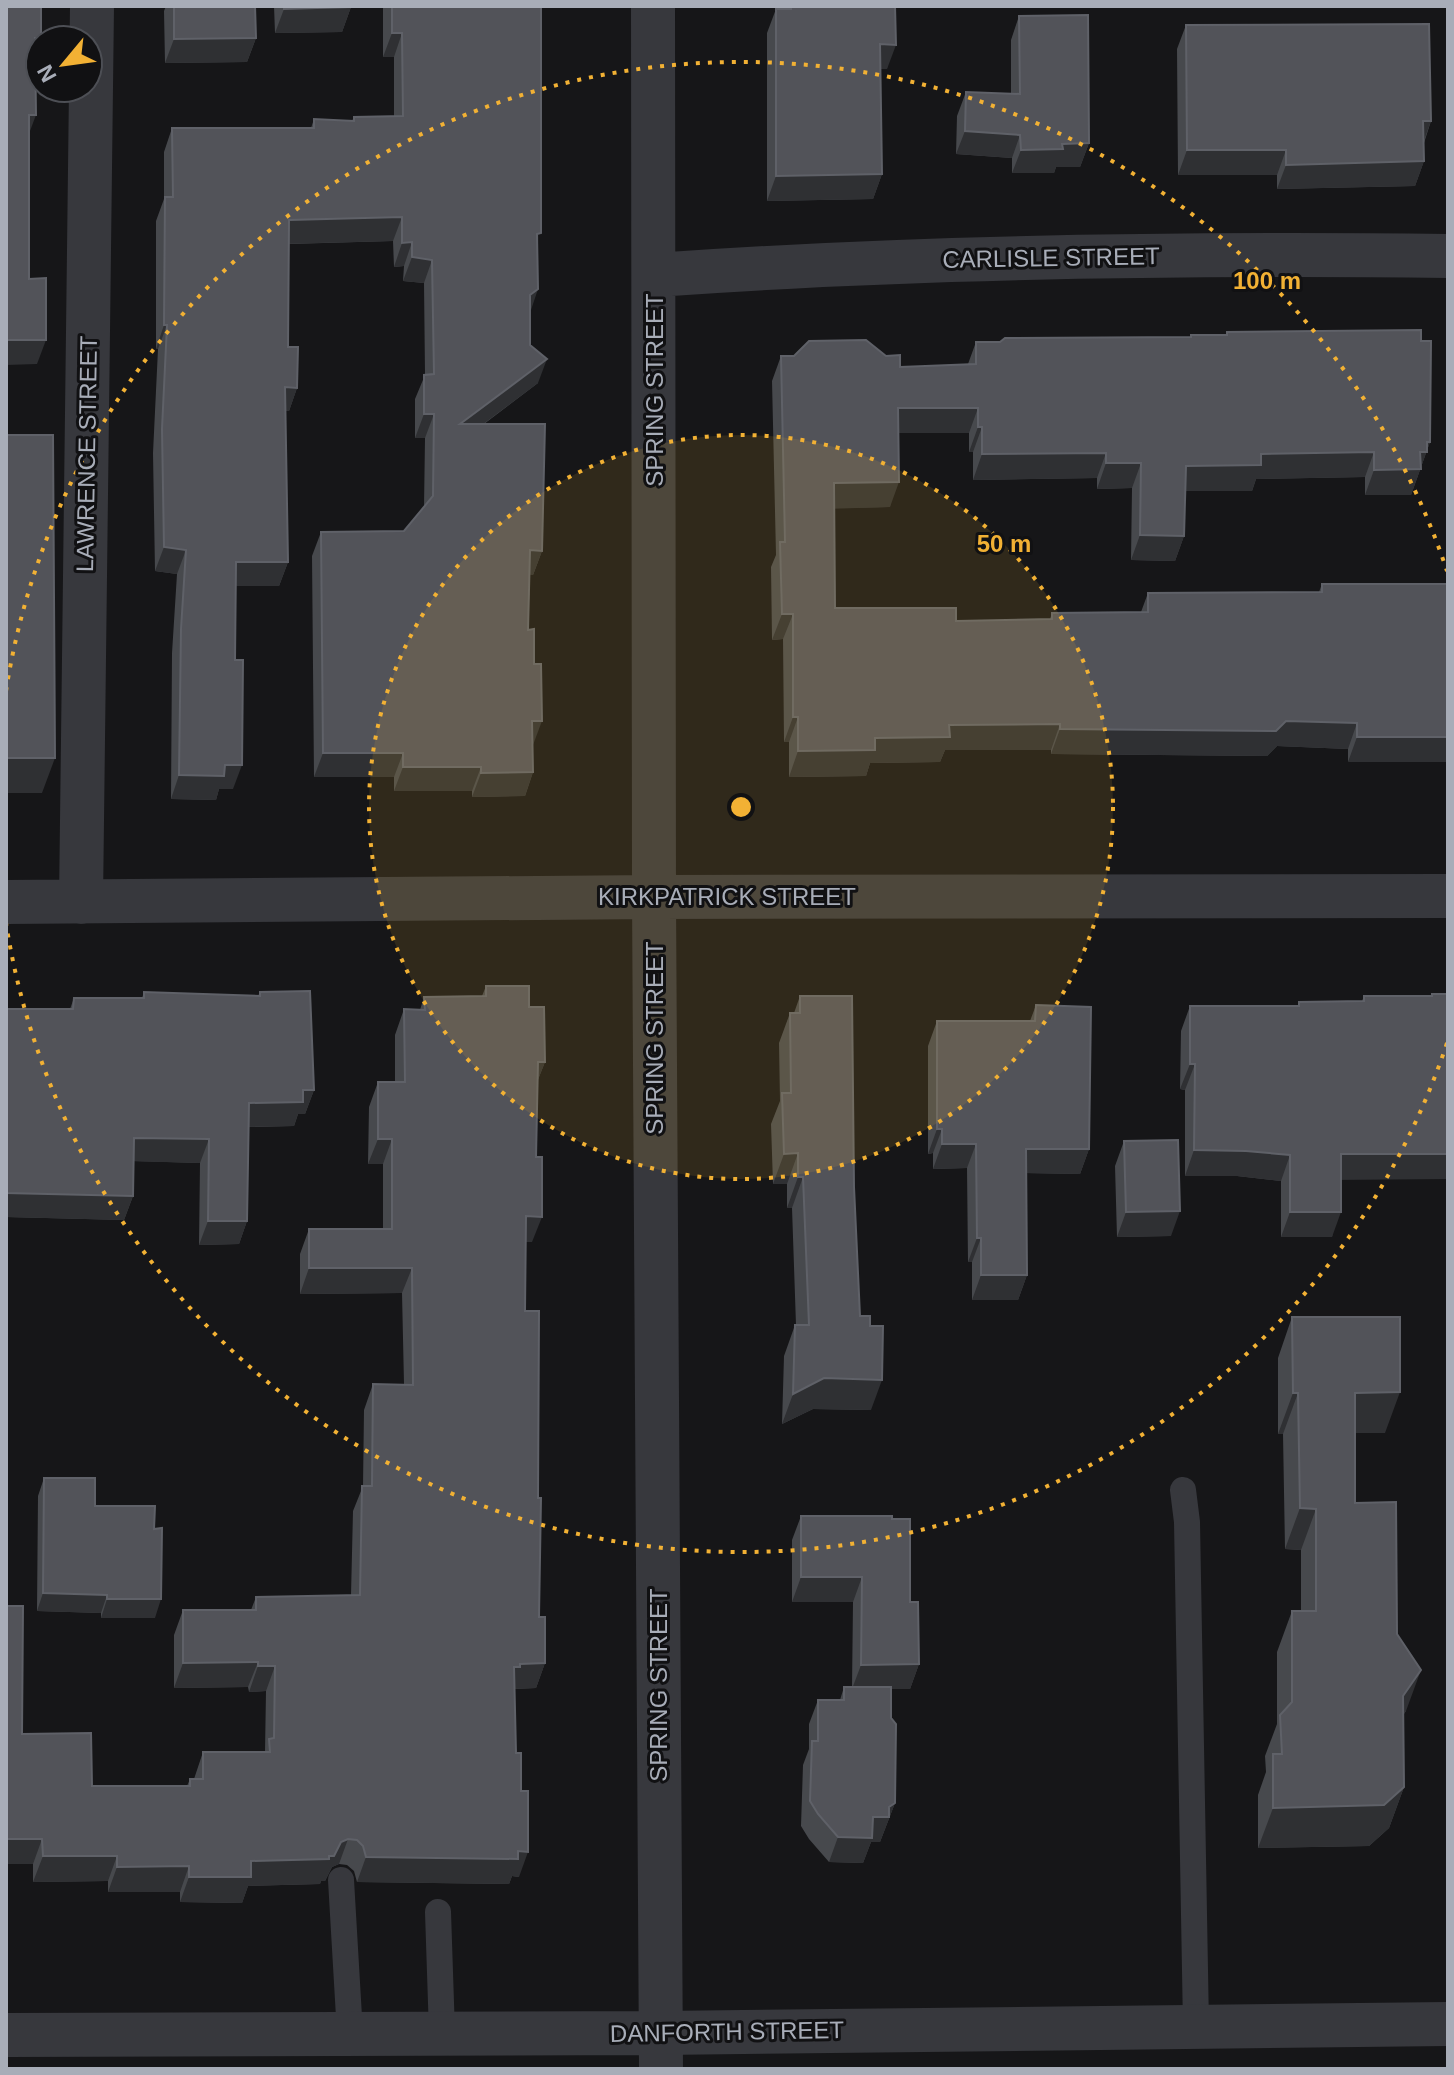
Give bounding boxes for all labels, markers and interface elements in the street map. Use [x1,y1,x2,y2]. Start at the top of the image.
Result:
north arrow [24,24,104,104]
text: N [32,60,62,86]
street label: CARLISLE STREET [942,242,1160,273]
text: 100 m [1233,267,1301,294]
street label: SPRING STREET [641,293,668,487]
street label: LAWRENCE STREET [71,335,102,572]
text: 50 m [977,530,1031,557]
centre of rings [727,793,755,821]
street label: KIRKPATRICK STREET [598,883,856,910]
street label: SPRING STREET [641,941,668,1135]
street label: SPRING STREET [645,1588,672,1782]
street label: DANFORTH STREET [610,2016,845,2047]

